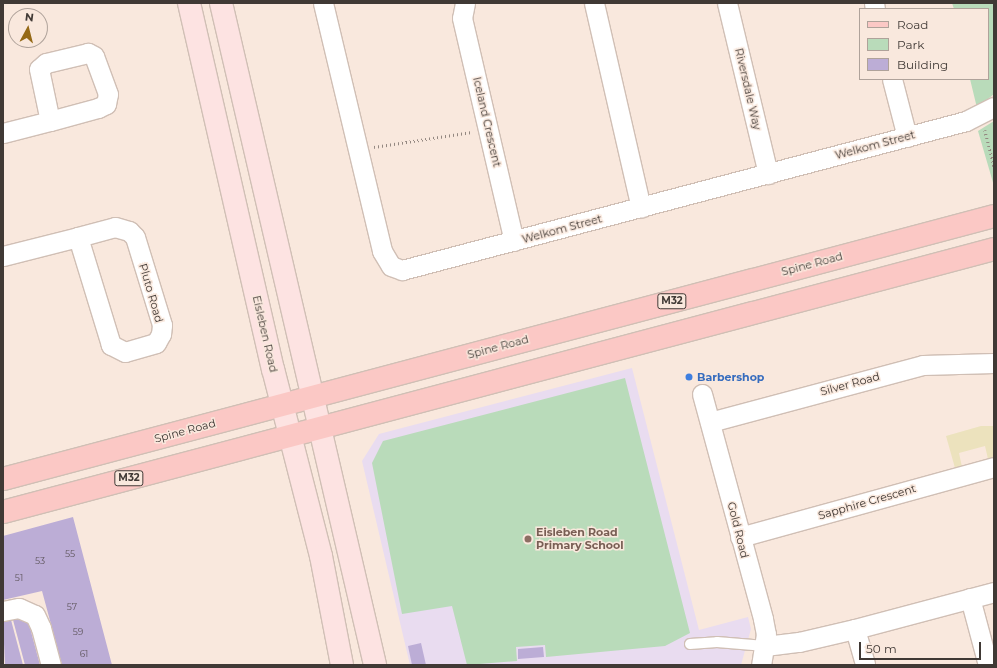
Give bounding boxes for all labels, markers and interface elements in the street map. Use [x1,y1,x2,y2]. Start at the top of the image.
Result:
north arrow [8,8,48,48]
legend [859,8,989,80]
text: N [24,10,35,25]
text: Road [897,17,928,32]
text: Park [897,37,924,52]
street label: Riversdale Way [732,47,764,131]
text: Building [897,57,948,72]
street label: Iceland Crescent [470,76,504,168]
street label: Welkom Street [834,128,916,162]
street label: Welkom Street [521,212,603,246]
street label: Spine Road [780,249,844,279]
street label: Pluto Road [136,262,166,324]
road number: M32 [657,293,687,309]
street label: Eisleben Road [250,294,280,374]
street label: Spine Road [466,332,530,362]
place label: Barbershop [697,370,764,384]
street label: Silver Road [819,370,881,398]
marker: Barbershop [684,372,694,382]
street label: Spine Road [153,416,217,446]
road number: M32 [114,470,144,486]
street label: Sapphire Crescent [817,482,917,522]
street label: Gold Road [725,501,751,559]
place label: Eisleben Road Primary School [536,526,624,552]
marker: Eisleben Road Primary School [523,534,533,544]
house number: 55 [65,549,75,559]
house number: 53 [35,556,45,566]
house number: 51 [15,573,23,583]
house number: 57 [67,602,77,612]
house number: 59 [73,627,83,637]
scale bar [861,634,983,660]
text: 50 m [866,641,897,656]
house number: 61 [80,649,88,659]

